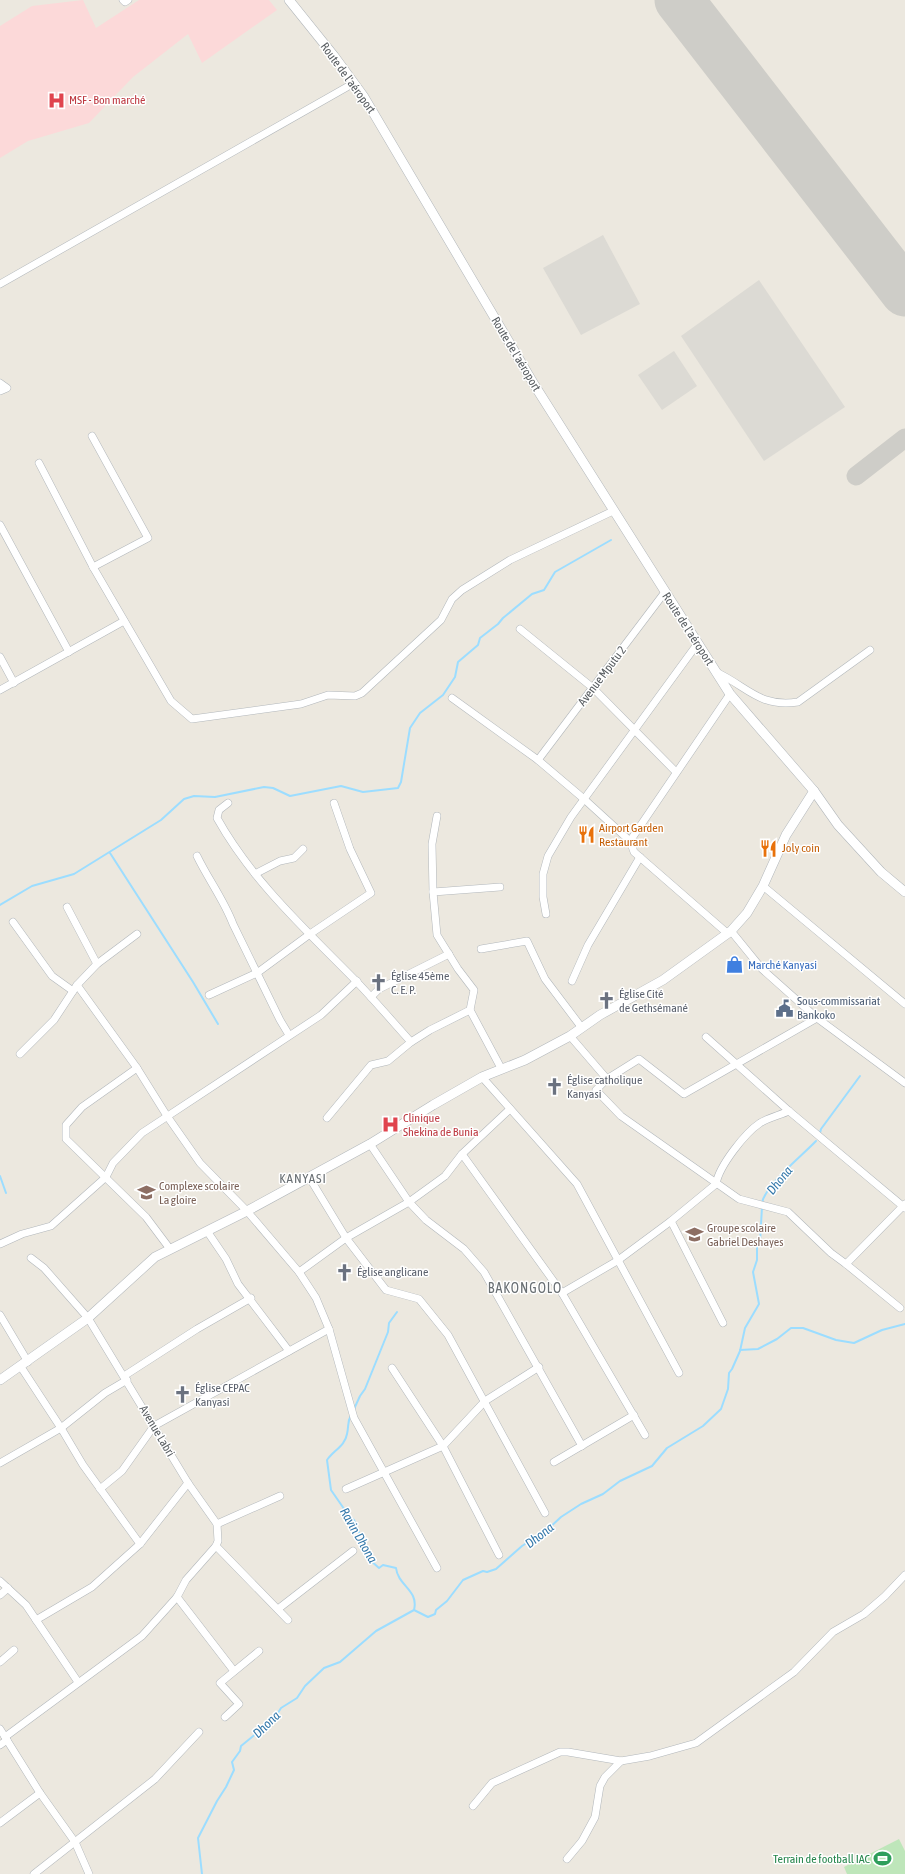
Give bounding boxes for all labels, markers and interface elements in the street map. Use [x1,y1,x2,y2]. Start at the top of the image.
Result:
street label: Route de l'aéroport [318,40,379,117]
hospital icon: MSF - Bon marché [46,90,66,110]
place label: MSF - Bon marché [69,93,145,107]
street label: Route de l'aéroport [488,314,544,394]
street label: Route de l'aéroport [659,590,717,669]
street label: Avenue Mputu 2 [575,643,629,709]
place label: Airport Garden Restaurant [599,821,663,849]
restaurant icon: Airport Garden Restaurant [576,825,596,845]
restaurant icon: Joly coin [759,838,779,858]
place label: Joly coin [782,841,820,855]
shop icon: Marché Kanyasi [725,955,745,975]
place label: Marché Kanyasi [748,958,817,972]
place label: Église 45ème C. E. P. [391,969,449,997]
church icon: Église 45ème C. E. P. [368,973,388,993]
place label: Église Cité de Gethsémané [619,987,688,1015]
church icon: Église Cité de Gethsémané [596,991,616,1011]
place label: Sous-commissariat Bankoko [797,994,881,1022]
public building icon: Sous-commissariat Bankoko [774,998,794,1018]
place label: Église catholique Kanyasi [567,1073,642,1101]
church icon: Église catholique Kanyasi [544,1077,564,1097]
place label: Clinique Shekina de Bunia [403,1111,478,1139]
hospital icon: Clinique Shekina de Bunia [380,1115,400,1135]
water label: Dhona [763,1163,795,1197]
district label: KANYASI [279,1171,327,1186]
place label: Complexe scolaire La gloire [159,1179,239,1207]
school or university icon: Complexe scolaire La gloire [136,1183,156,1203]
place label: Groupe scolaire Gabriel Deshayes [707,1221,784,1249]
school or university icon: Groupe scolaire Gabriel Deshayes [684,1225,704,1245]
church icon: Église anglicane [334,1262,354,1282]
place label: Église anglicane [357,1265,428,1279]
district label: BAKONGOLO [488,1280,562,1296]
place label: Église CEPAC Kanyasi [195,1381,250,1409]
church icon: Église CEPAC Kanyasi [172,1385,192,1405]
street label: Avenue Labri [136,1403,178,1459]
water label: Ravin Dhona [337,1505,380,1565]
water label: Dhona [522,1520,557,1551]
water label: Dhona [250,1708,283,1741]
sports icon: Terrain de football IAC [873,1849,893,1869]
place label: Terrain de football IAC [773,1852,871,1866]

